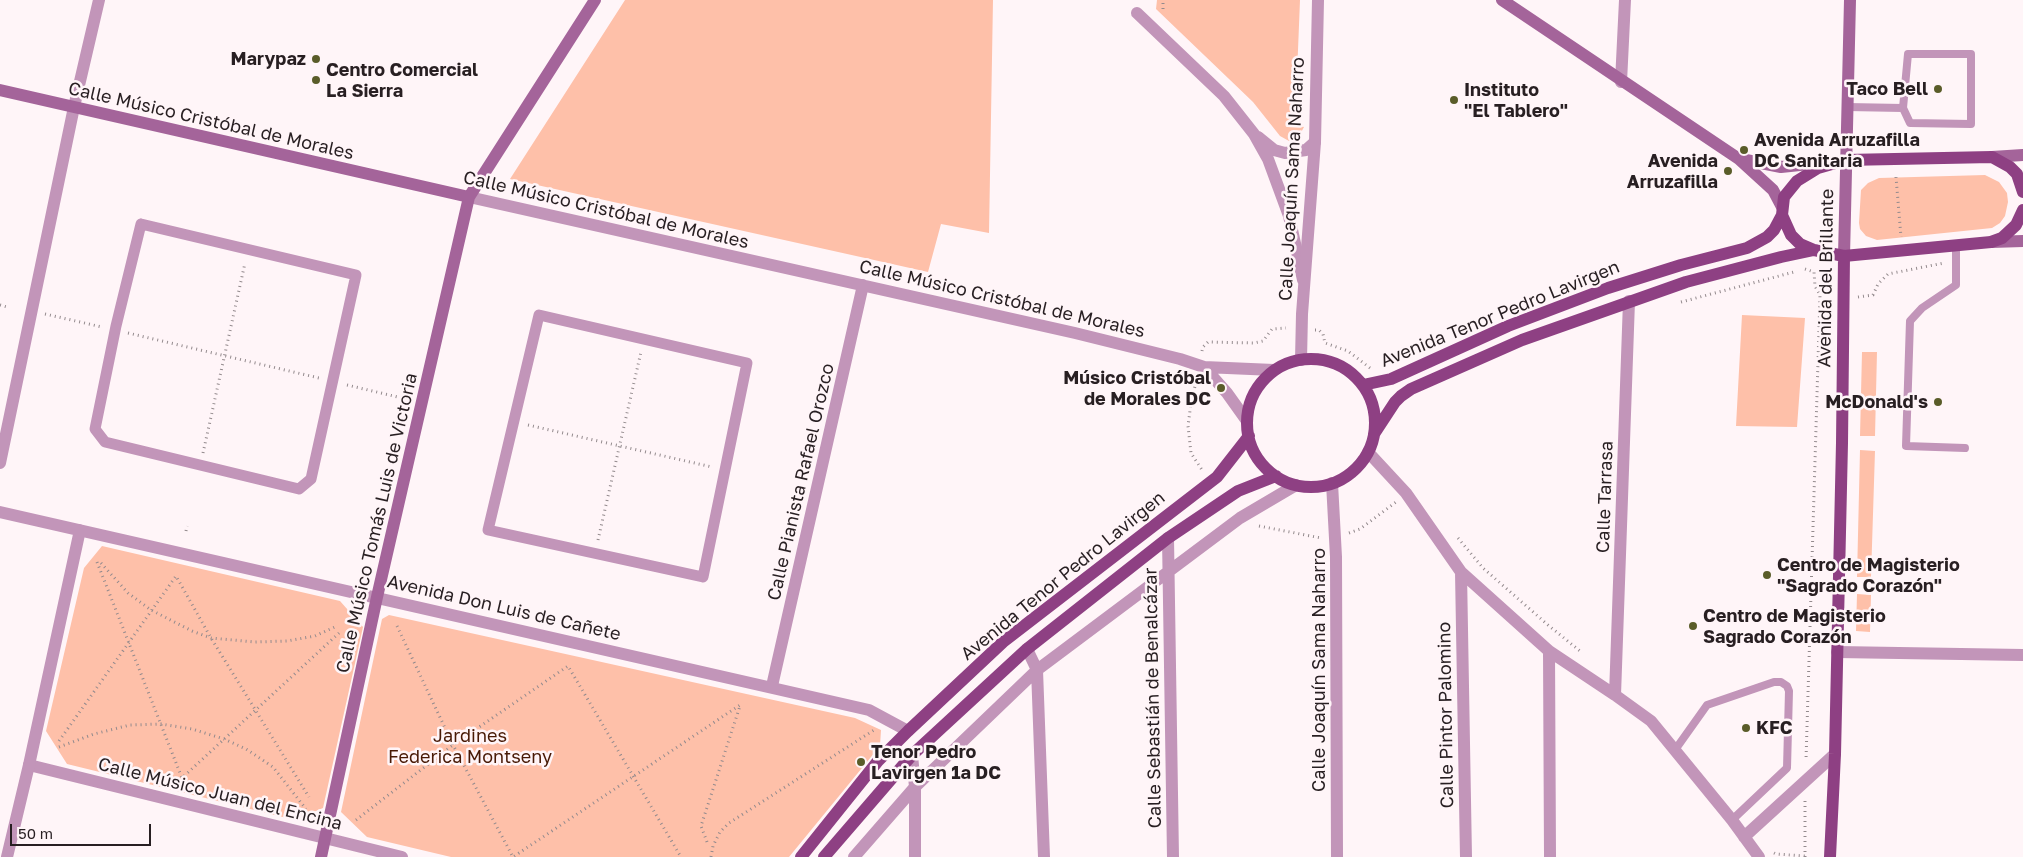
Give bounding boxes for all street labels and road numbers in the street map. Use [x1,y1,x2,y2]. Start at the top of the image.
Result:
street label: Calle Joaquín Sama Naharro [1275,57,1309,301]
street label: Calle Músico Cristóbal de Morales [66,78,356,164]
street label: Calle Músico Cristóbal de Morales [461,167,751,253]
street label: Avenida del Brillante [1814,188,1838,368]
street label: Calle Músico Cristóbal de Morales [857,256,1147,342]
street label: Avenida Tenor Pedro Lavirgen [1377,256,1623,372]
street label: Calle Pianista Rafael Orozco [763,361,839,603]
street label: Calle Músico Tomás Luis de Victoria [332,371,422,675]
street label: Calle Tarrasa [1592,441,1618,553]
street label: Avenida Tenor Pedro Lavirgen [957,487,1169,665]
street label: Calle Joaquín Sama Naharro [1308,548,1330,792]
street label: Calle Sebastián de Benalcázar [1140,567,1166,829]
street label: Avenida Don Luis de Cañete [385,571,623,645]
street label: Calle Pintor Palomino [1434,622,1458,808]
street label: Calle Músico Juan del Encina [96,753,344,835]

